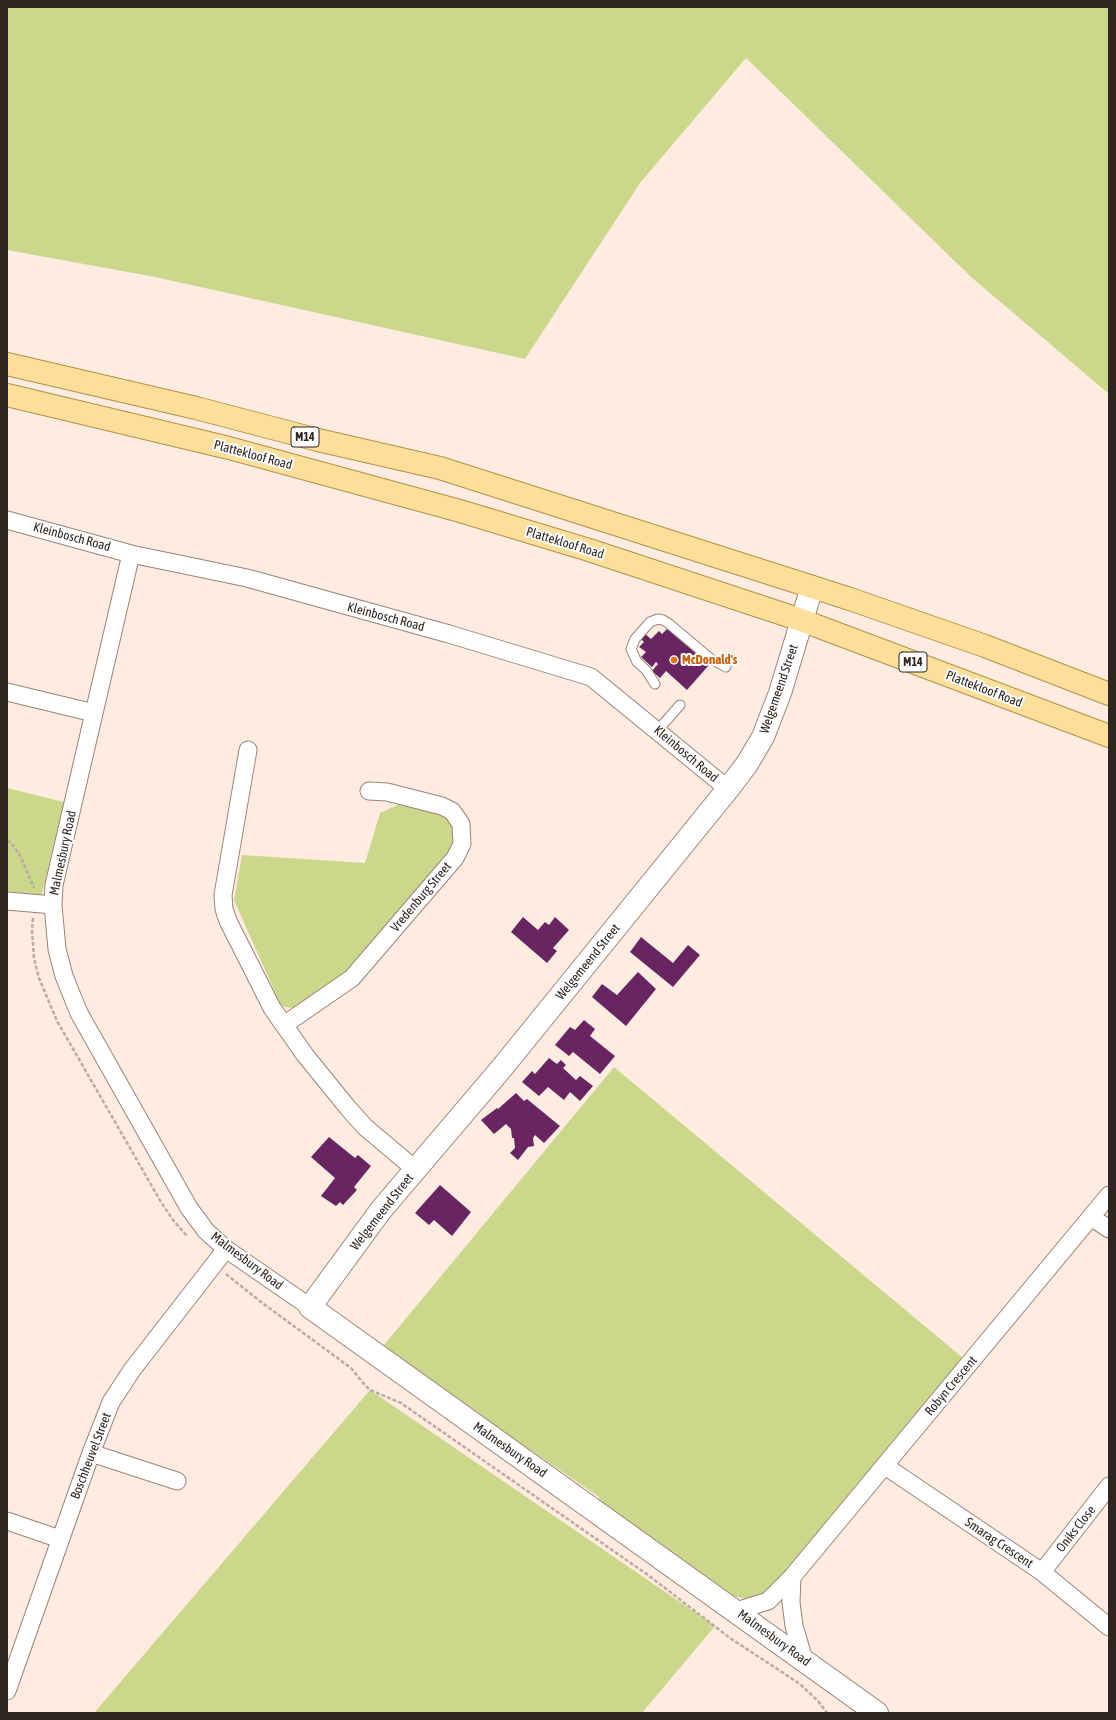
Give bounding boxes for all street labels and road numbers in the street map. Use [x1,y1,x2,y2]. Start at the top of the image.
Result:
road number: M14 [291,427,319,447]
street label: Plattekloof Road [212,437,294,473]
street label: Kleinbosch Road [32,519,112,555]
street label: Plattekloof Road [524,524,606,562]
street label: Kleinbosch Road [346,599,426,635]
street label: Welgemeend Street [756,642,802,736]
road number: M14 [899,652,927,672]
street label: Plattekloof Road [944,667,1024,711]
street label: Kleinbosch Road [651,722,721,786]
street label: Malmesbury Road [46,809,80,897]
street label: Vredenburg Street [387,859,455,935]
street label: Welgemeend Street [553,921,623,1003]
street label: Welgemeend Street [347,1170,417,1254]
street label: Malmesbury Road [208,1229,286,1293]
street label: Robyn Crescent [922,1353,980,1419]
street label: Boschheuvel Street [67,1411,115,1501]
street label: Malmesbury Road [470,1419,550,1481]
street label: Oniks Close [1053,1503,1099,1555]
street label: Smarag Crescent [962,1515,1036,1571]
street label: Malmesbury Road [735,1606,813,1670]

